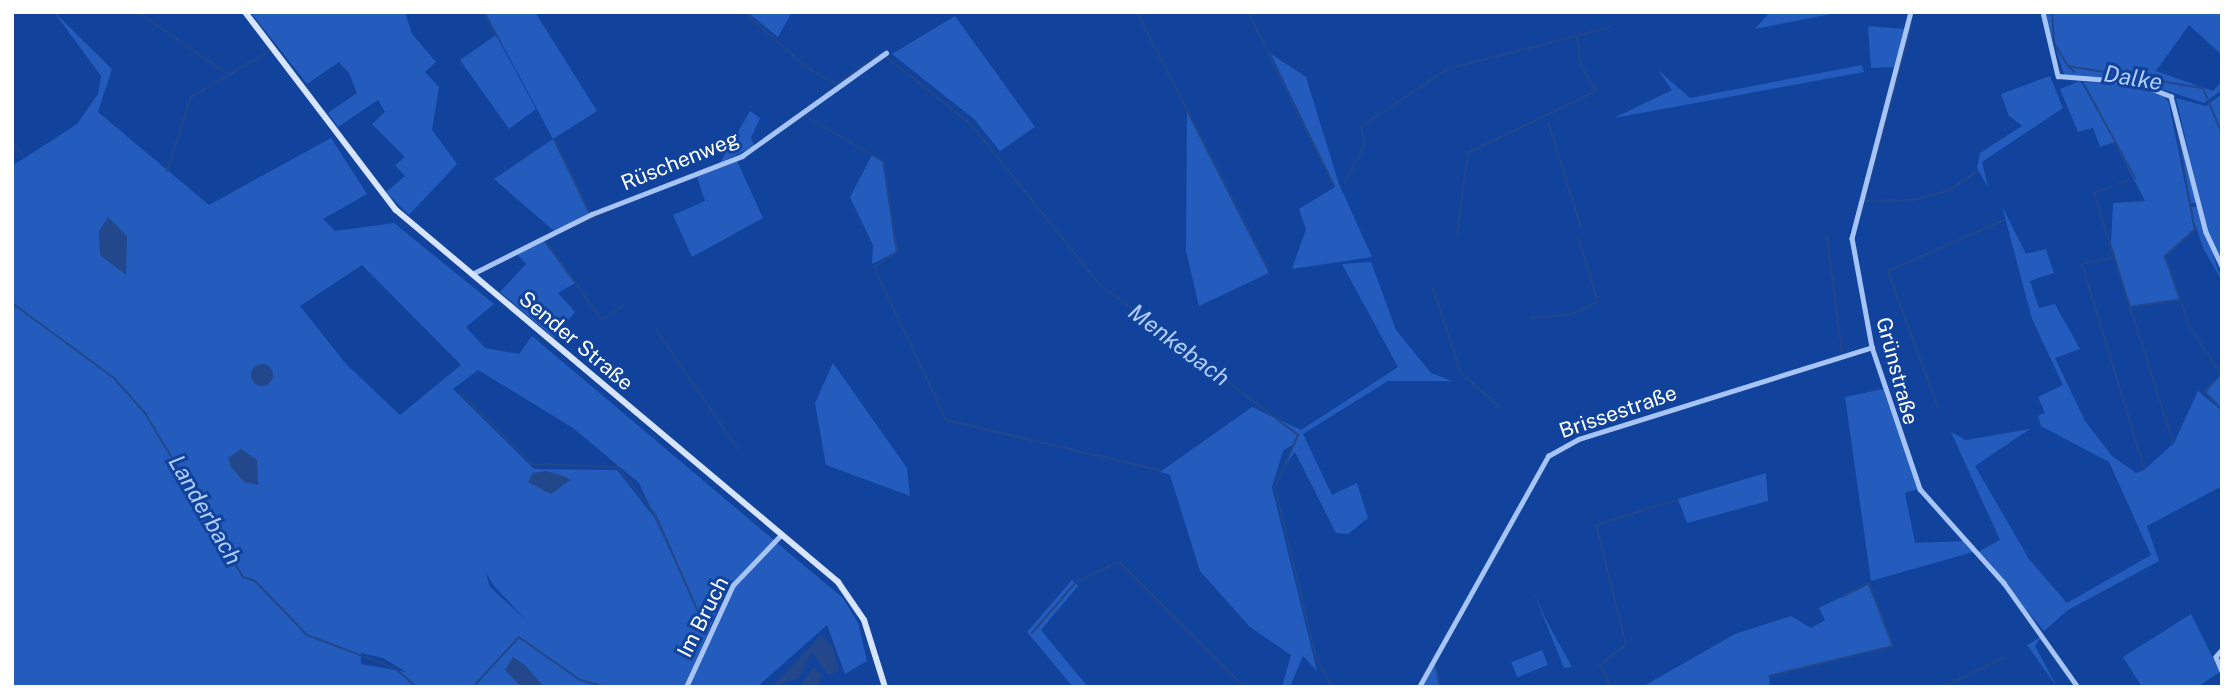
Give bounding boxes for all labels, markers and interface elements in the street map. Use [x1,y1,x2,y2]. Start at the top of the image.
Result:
water label: Dalke [2102,60,2164,96]
street label: Rüschenweg [617,126,743,196]
street label: Sender Straße [514,286,638,396]
water label: Menkebach [1123,298,1235,392]
street label: Grünstraße [1871,315,1923,427]
street label: Brissestraße [1556,380,1680,444]
water label: Landerbach [162,450,248,570]
street label: Im Bruch [672,572,734,662]

